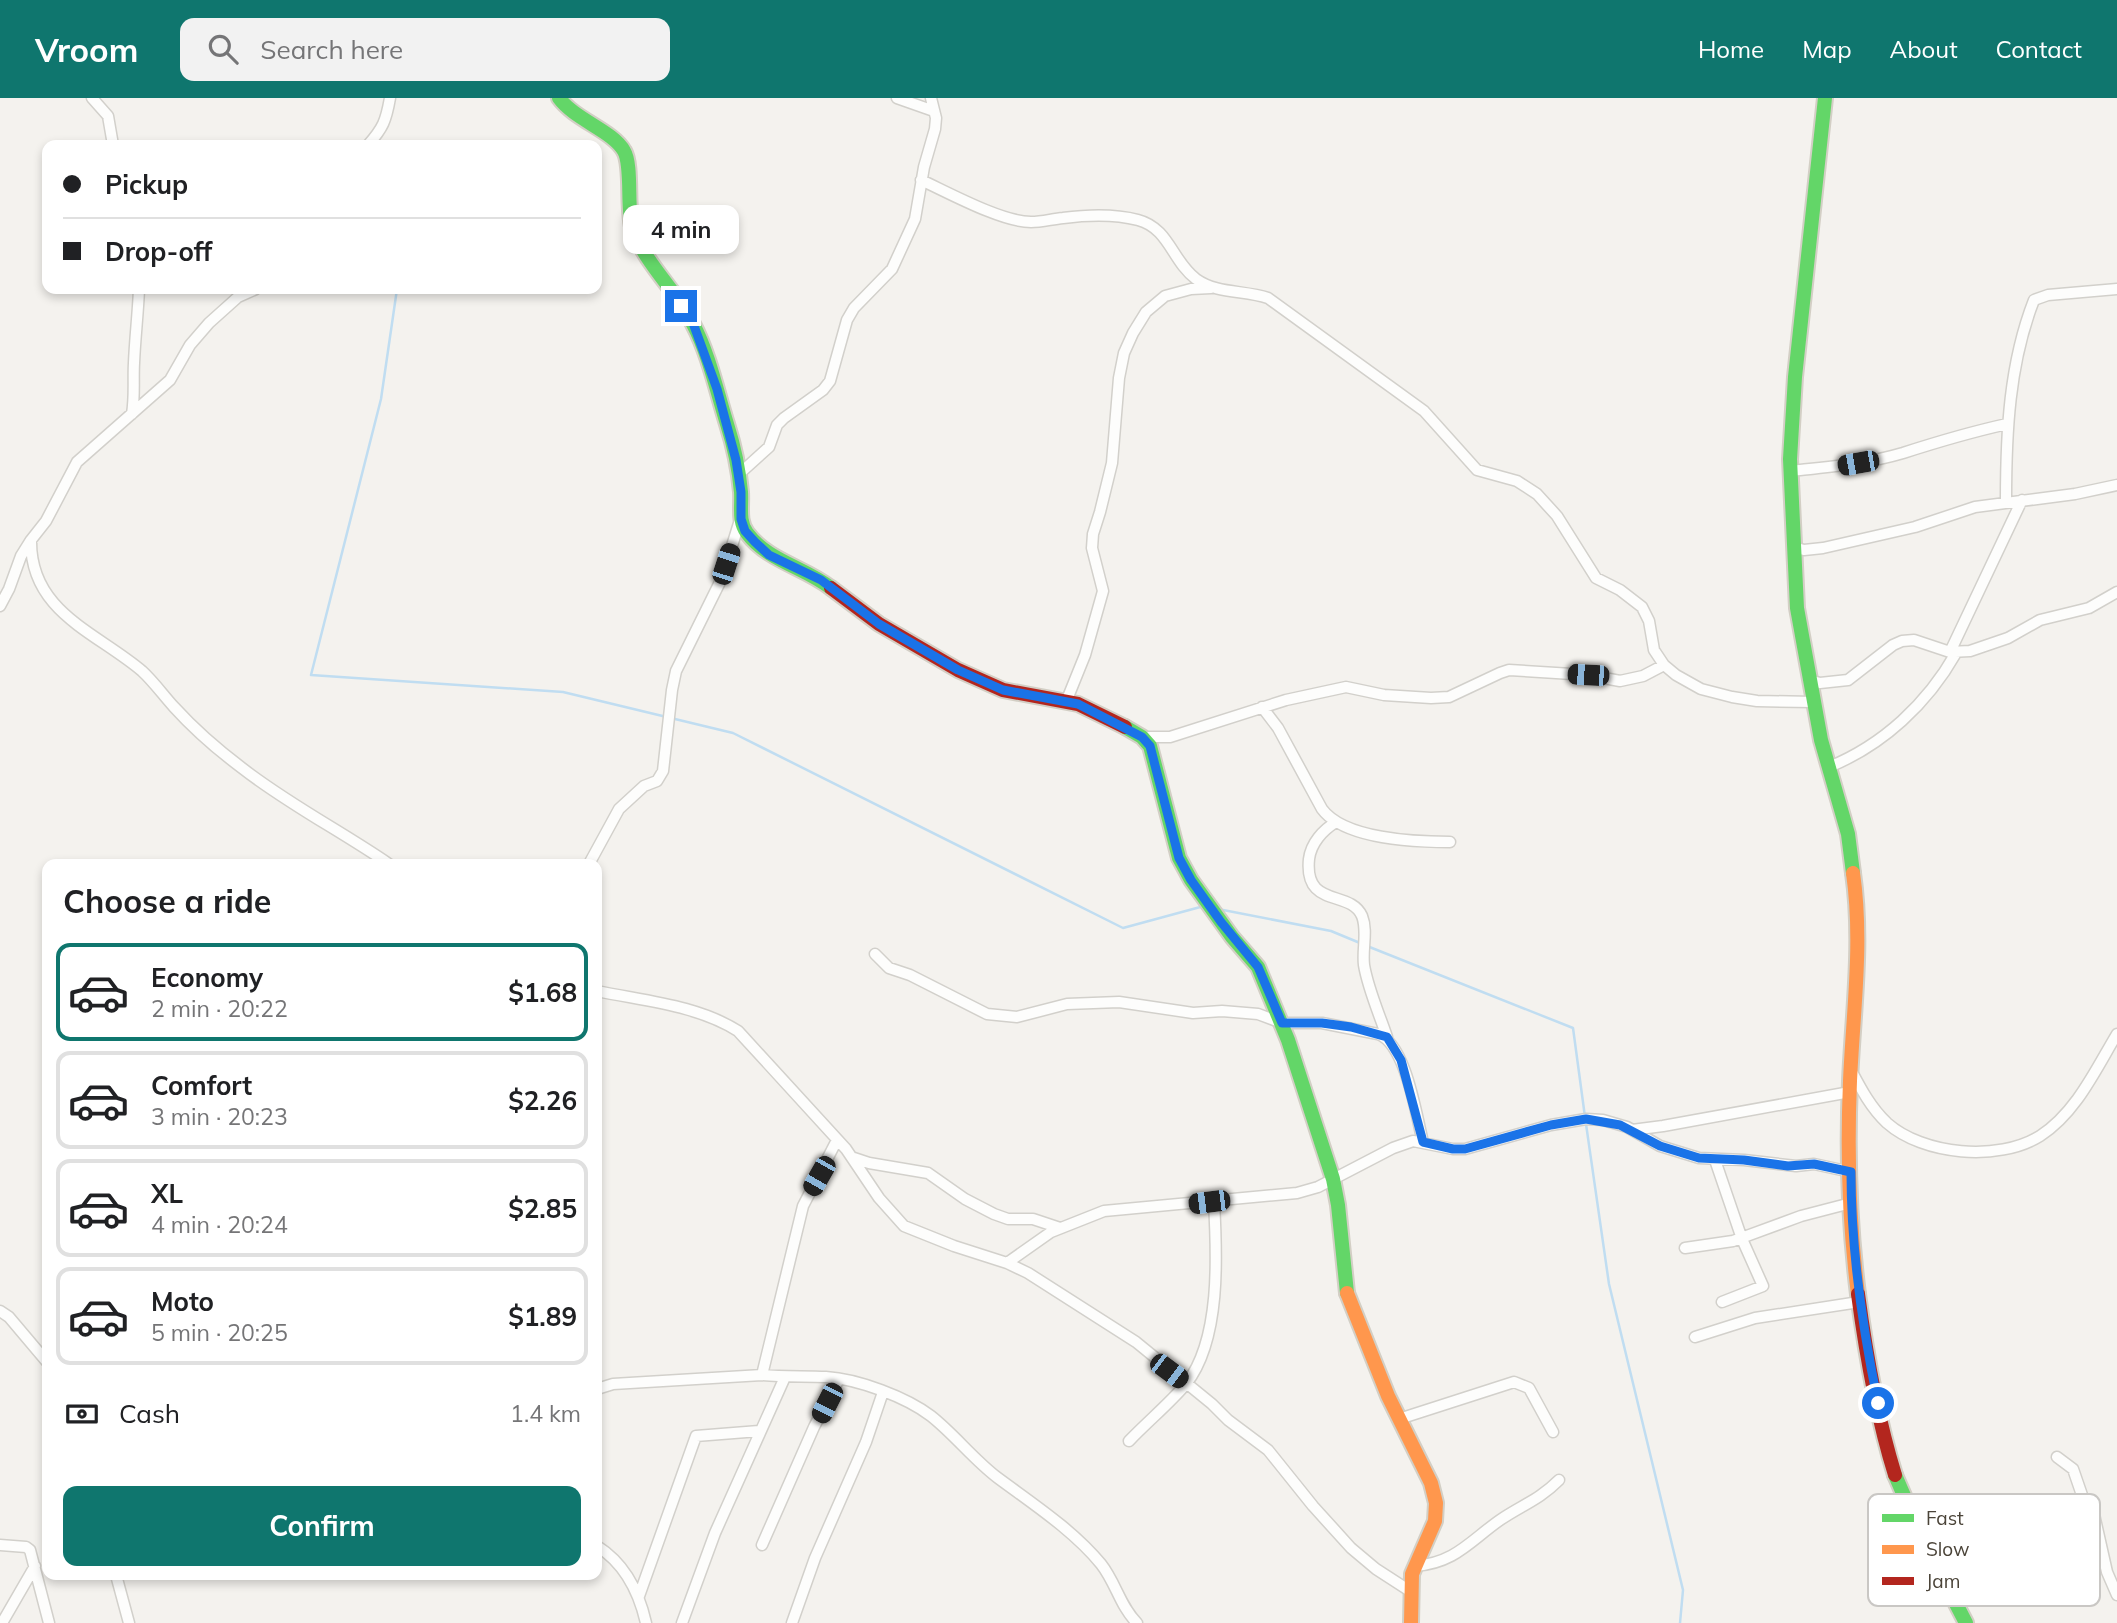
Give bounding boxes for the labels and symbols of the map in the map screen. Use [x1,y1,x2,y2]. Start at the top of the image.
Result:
callout: 4 min [623,204,739,254]
route end [665,290,697,322]
car [1836,449,1881,477]
car [710,541,743,587]
car [1567,663,1610,687]
car [800,1153,839,1199]
car [1187,1189,1232,1215]
car [1146,1350,1193,1392]
car [809,1380,846,1426]
route start [1862,1387,1894,1419]
legend [1868,1494,2100,1606]
text: Fast [1926,1506,1964,1530]
text: Slow [1926,1537,1970,1561]
text: Jam [1926,1569,1960,1593]

